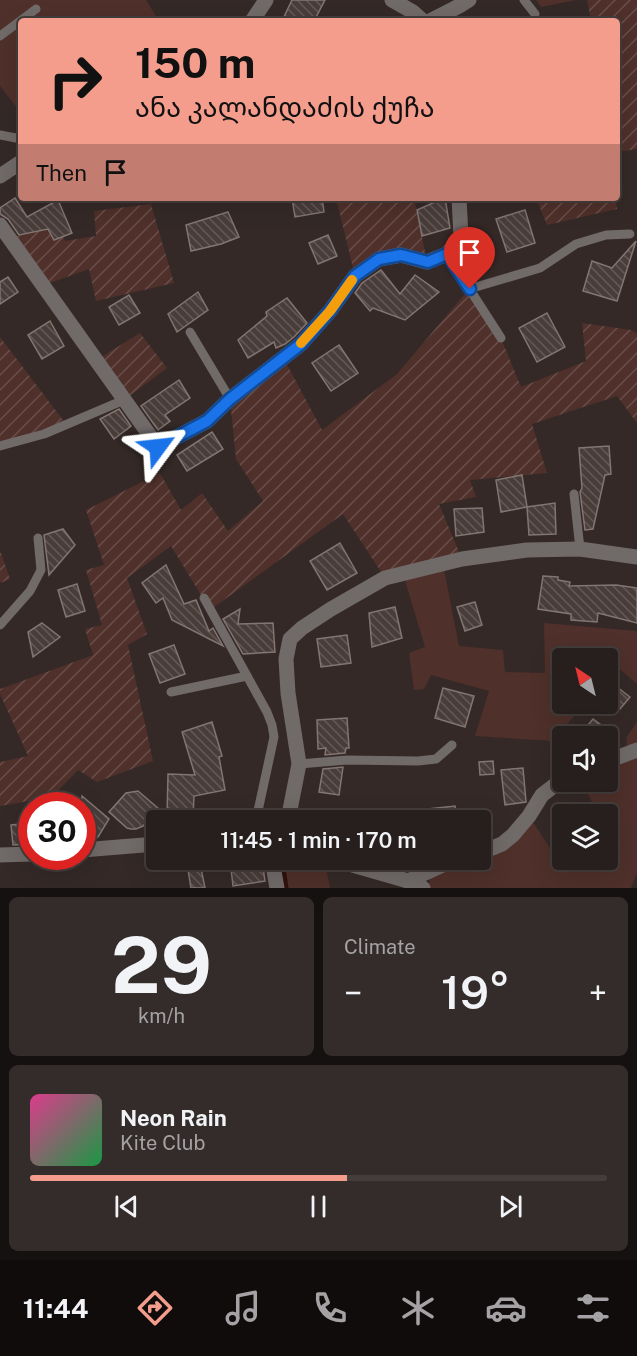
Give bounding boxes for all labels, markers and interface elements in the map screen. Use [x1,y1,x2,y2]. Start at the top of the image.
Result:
text: 150 m [135,38,255,87]
icon: right [36,42,114,120]
text: ანა კალანდაძის ქუჩა [135,91,435,123]
icon: arrive [99,156,132,189]
text: Then [36,160,87,186]
pin [444,227,495,289]
icon: arrive [453,236,486,269]
position arrow [126,415,190,479]
north arrow [552,648,618,714]
map controls [552,648,618,870]
button: sound [552,726,618,792]
speed limit sign: 30 [18,792,96,870]
button: layers [552,804,618,870]
text: 11:45 · 1 min · 170 m [220,827,417,853]
text: 29 [111,919,212,1011]
text: Climate [344,935,416,959]
text: 19° [441,966,510,1019]
text: − [344,974,362,1012]
text: + [589,974,607,1012]
text: km/h [138,1004,185,1028]
text: Neon Rain [120,1105,227,1131]
text: Kite Club [120,1131,205,1155]
icon: previous [110,1190,143,1223]
icon: pause [302,1190,335,1223]
icon: next [494,1190,527,1223]
icon: directions [134,1287,176,1329]
icon: music [222,1287,264,1329]
icon: phone [309,1287,351,1329]
icon: climate [397,1287,439,1329]
icon: car [485,1287,527,1329]
icon: filters [572,1287,614,1329]
text: 11:44 [23,1292,89,1324]

